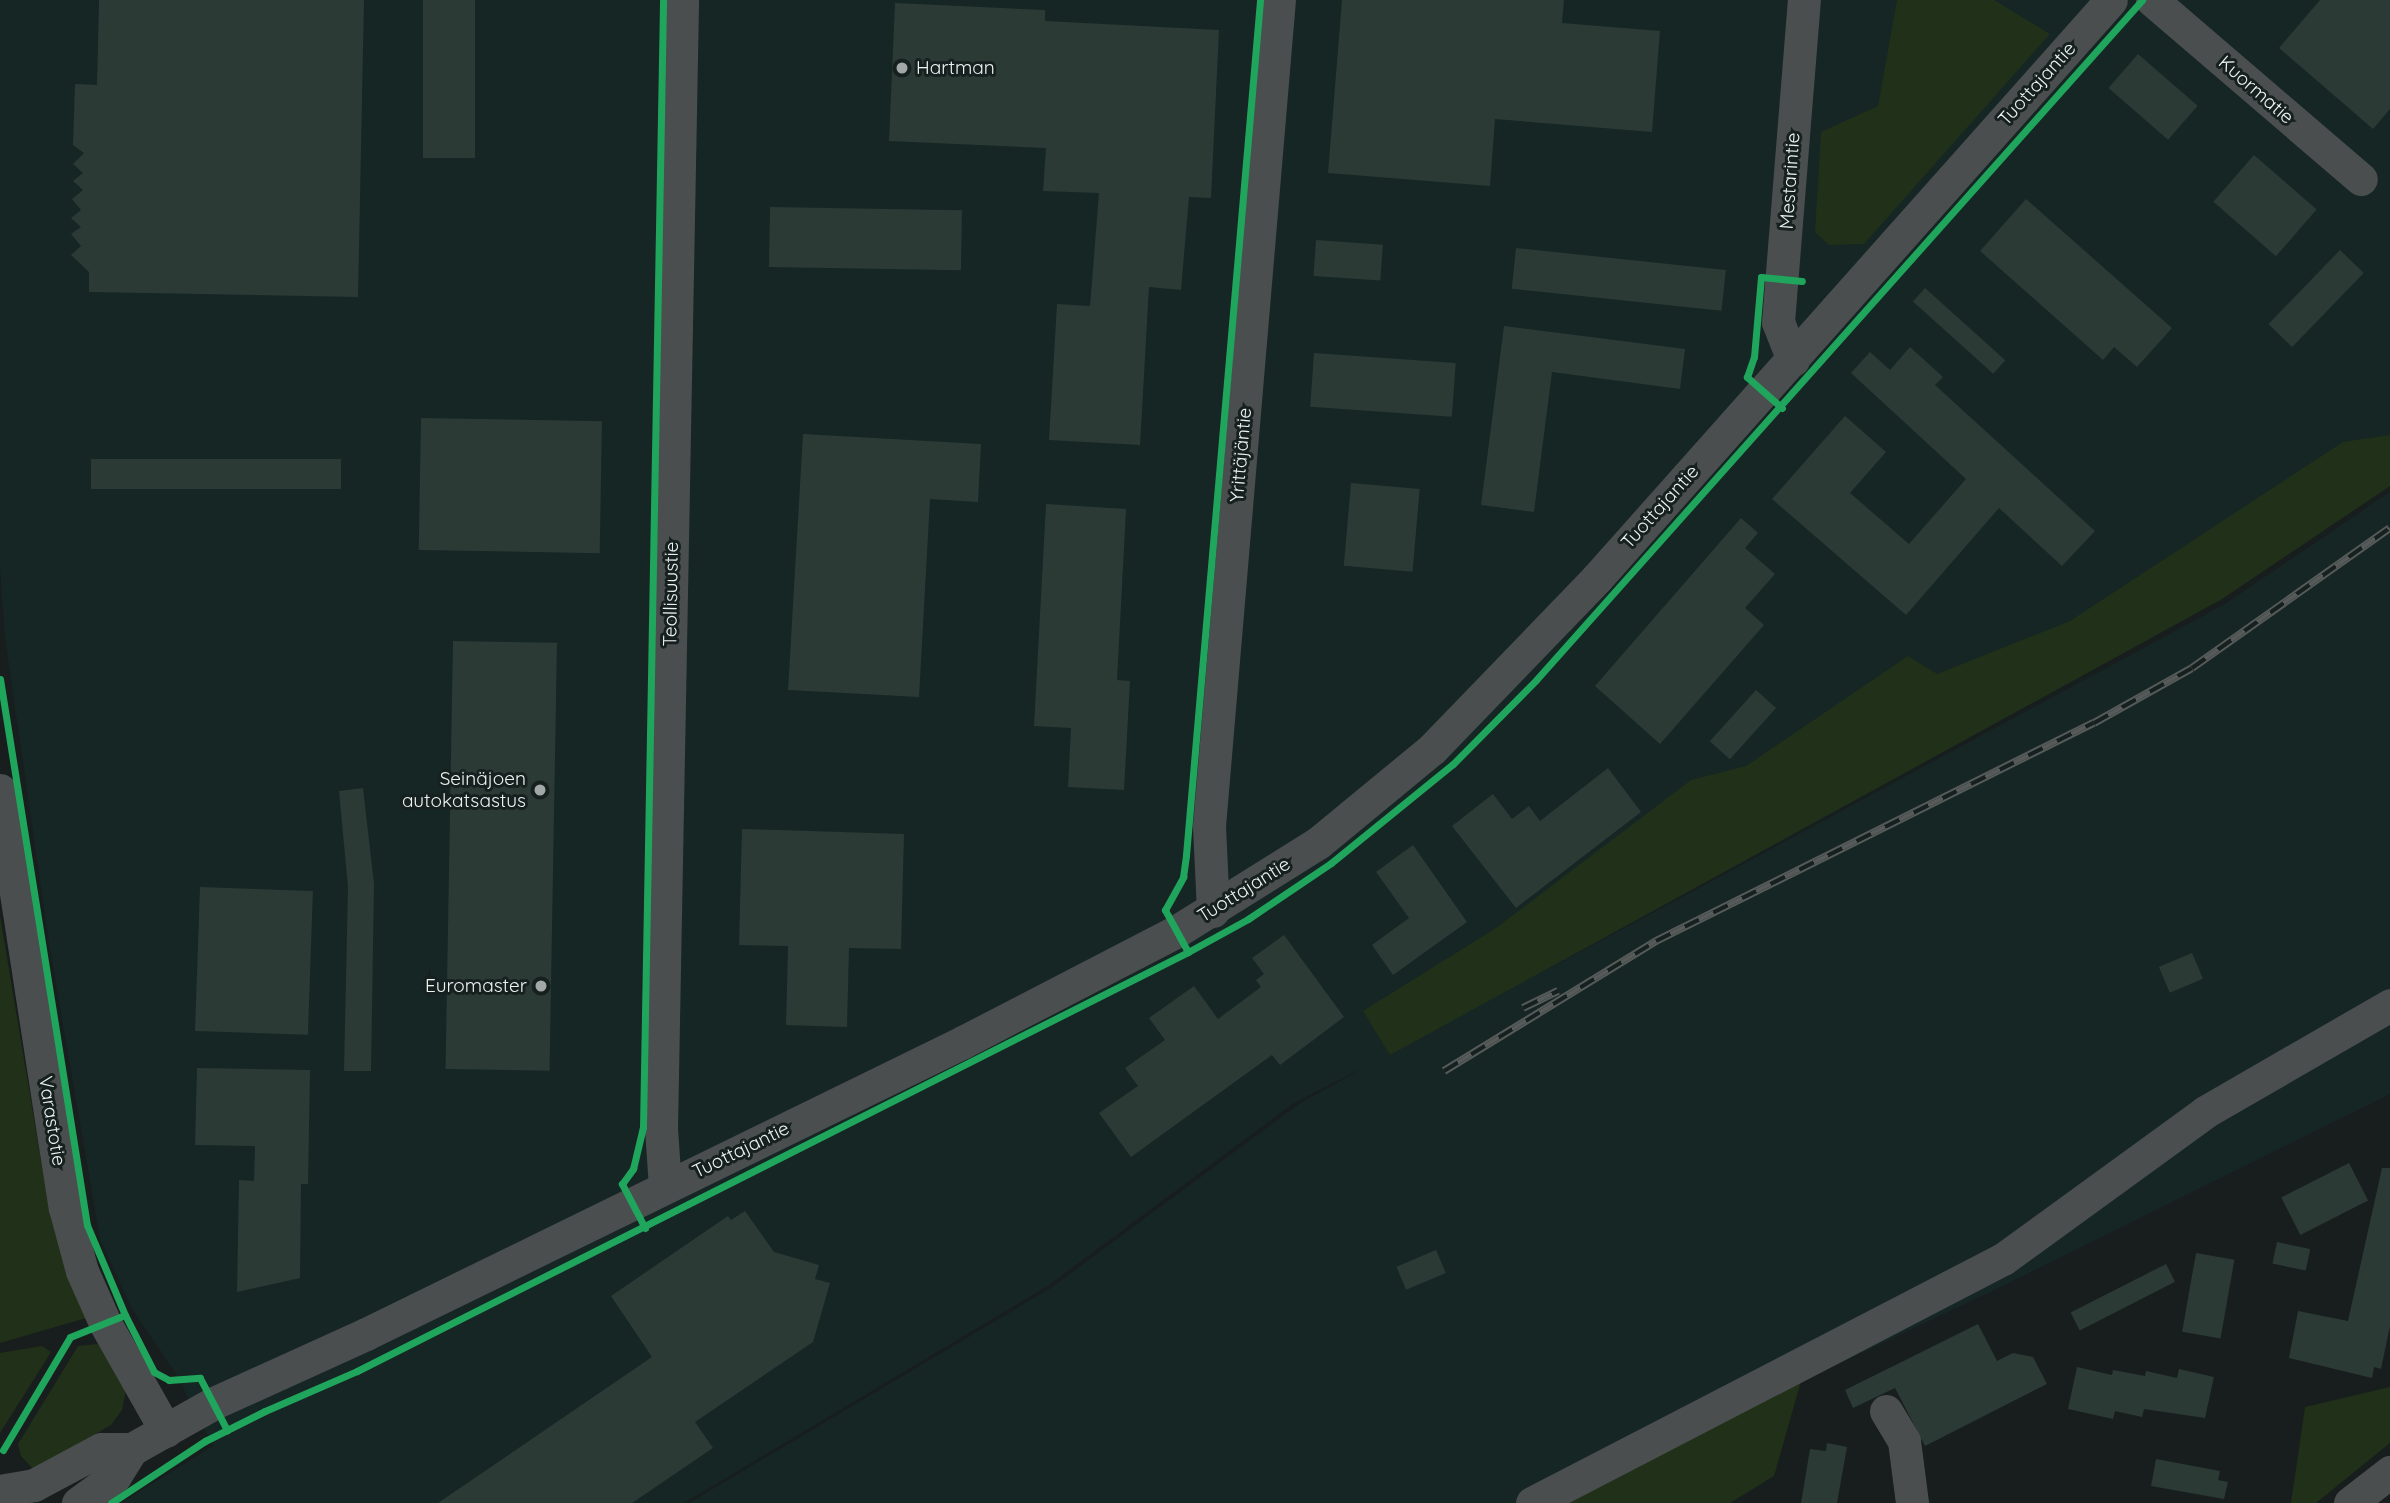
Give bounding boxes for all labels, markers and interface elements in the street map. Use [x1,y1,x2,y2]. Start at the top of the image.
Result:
street label: Tuottajantie [1993,37,2081,131]
street label: Kuormatie [2214,51,2298,129]
place label: Hartman [916,57,995,79]
marker: Hartman [894,60,910,76]
street label: Mestarintie [1775,132,1805,230]
street label: Yrittäjäntie [1226,407,1256,503]
street label: Tuottajantie [1616,460,1704,554]
street label: Teollisuustie [659,541,683,647]
place label: Seinäjoen autokatsastus [402,768,526,812]
marker: Seinäjoen autokatsastus [532,782,548,798]
street label: Tuottajantie [1194,853,1294,927]
place label: Euromaster [425,975,527,997]
marker: Euromaster [533,978,549,994]
street label: Varastotie [34,1075,70,1167]
street label: Tuottajantie [689,1117,793,1183]

